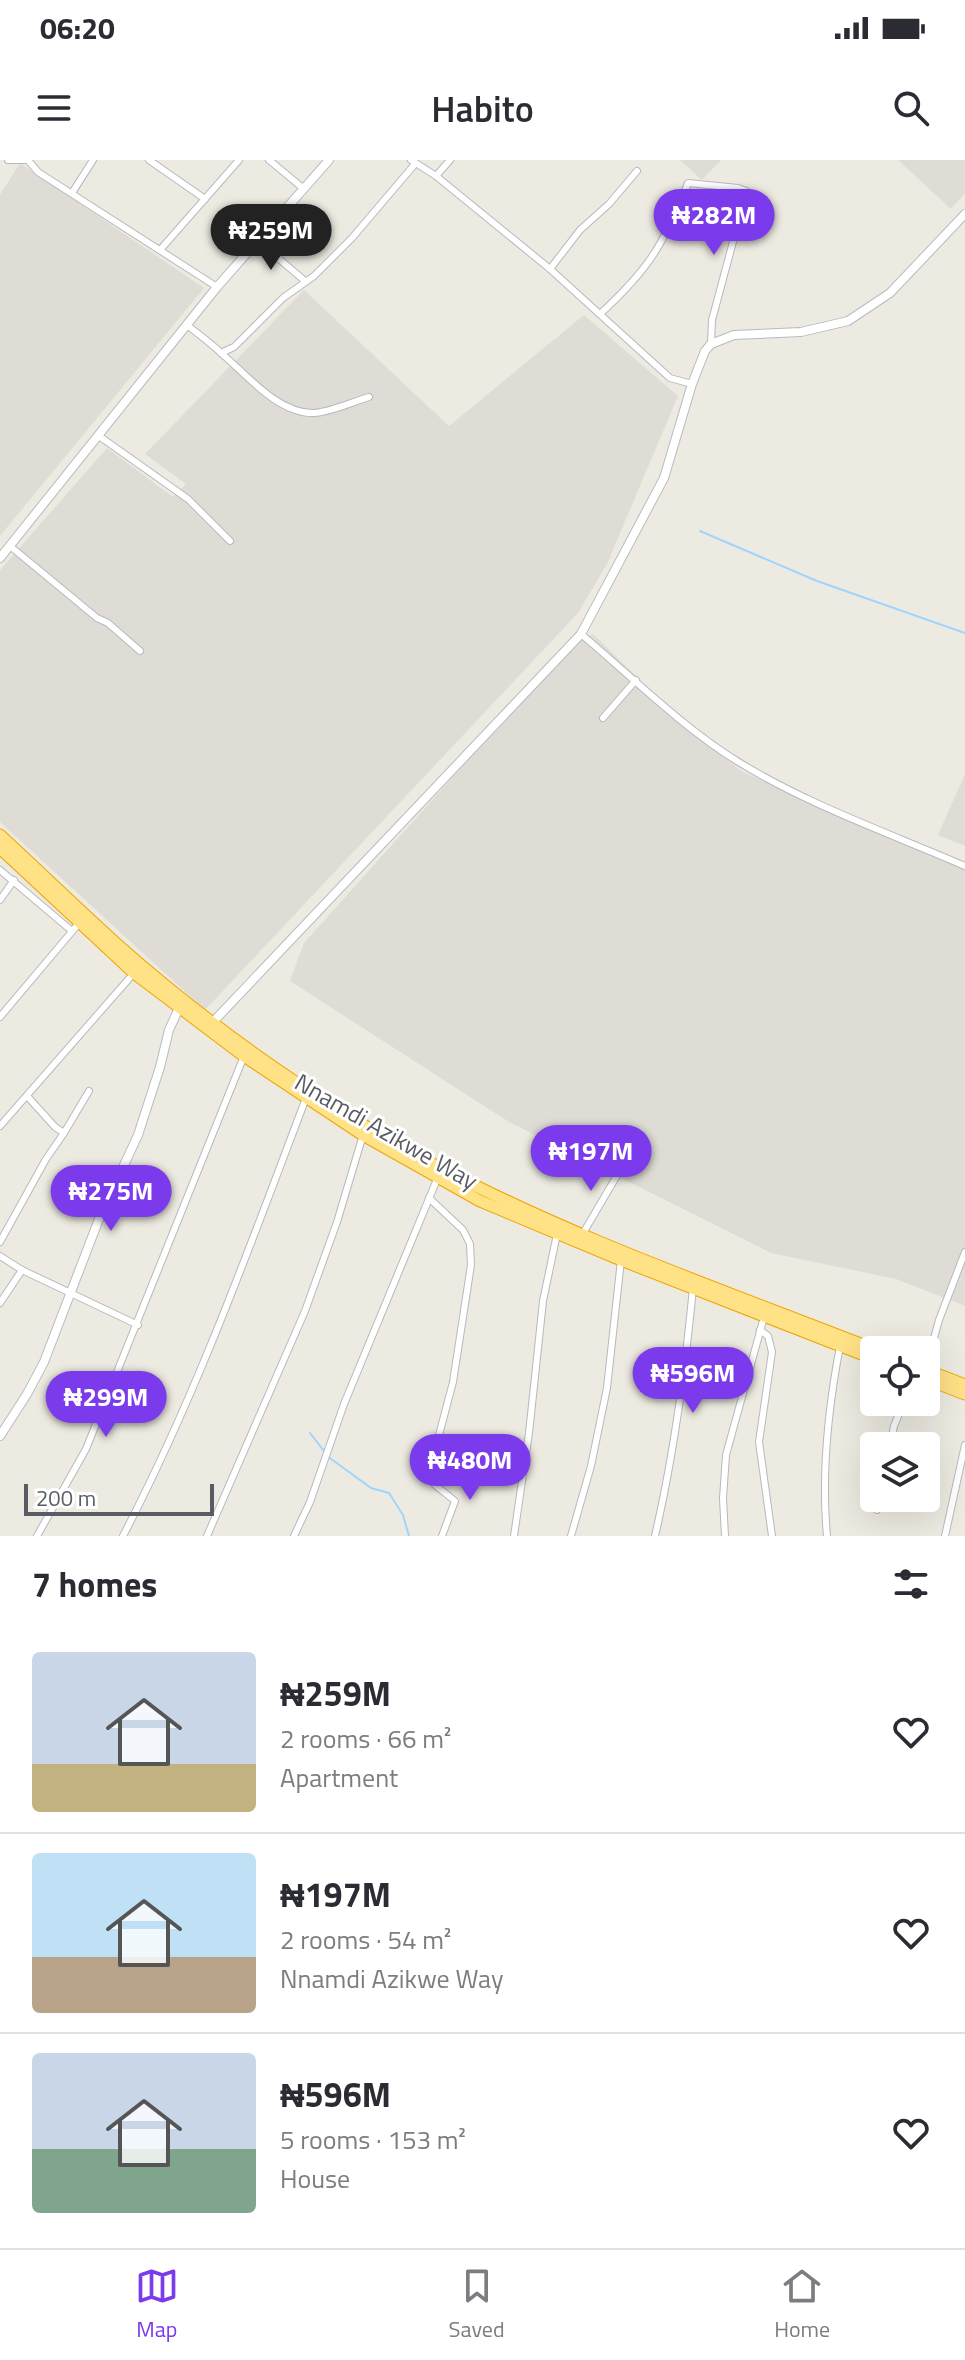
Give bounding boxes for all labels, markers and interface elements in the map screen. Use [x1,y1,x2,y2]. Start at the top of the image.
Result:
text: 06:20 [40,5,115,51]
text: Habito [431,81,534,136]
icon: menu [32,86,76,130]
icon: search [889,86,933,130]
pin: ₦282M [658,189,770,257]
text: ₦282M [672,195,756,234]
pin: ₦259M [215,204,327,272]
text: ₦259M [229,210,313,249]
street label: Nnamdi Azikwe Way [288,1064,485,1199]
pin: ₦197M [535,1125,647,1193]
text: ₦197M [549,1131,633,1170]
pin: ₦275M [55,1165,167,1233]
text: ₦275M [69,1171,153,1210]
map controls [860,1336,940,1512]
button: locate [860,1336,940,1416]
pin: ₦596M [637,1347,749,1415]
text: ₦596M [651,1353,735,1392]
pin: ₦299M [50,1371,162,1439]
text: ₦299M [64,1377,148,1416]
button: layers [860,1432,940,1512]
pin: ₦480M [414,1434,526,1502]
text: ₦480M [428,1440,512,1479]
scale bar [24,1480,214,1516]
text: 200 m [36,1481,96,1515]
text: 7 homes [32,1558,157,1610]
icon: filters [889,1562,933,1606]
text: ₦259M [280,1667,391,1719]
icon: home [96,1684,192,1780]
icon: heart [889,1710,933,1754]
text: 2 rooms · 66 m² [280,1719,451,1758]
text: Apartment [280,1758,398,1797]
text: ₦197M [280,1868,391,1920]
icon: home [96,1885,192,1981]
icon: heart [889,1911,933,1955]
text: 2 rooms · 54 m² [280,1920,451,1959]
text: Nnamdi Azikwe Way [280,1959,504,1998]
text: ₦596M [280,2068,391,2120]
icon: home [96,2085,192,2181]
icon: heart [889,2111,933,2155]
text: 5 rooms · 153 m² [280,2120,466,2159]
text: House [280,2159,350,2198]
tab: Map [135,2264,179,2346]
tab: Saved [449,2264,505,2346]
tab: Home [774,2264,830,2346]

